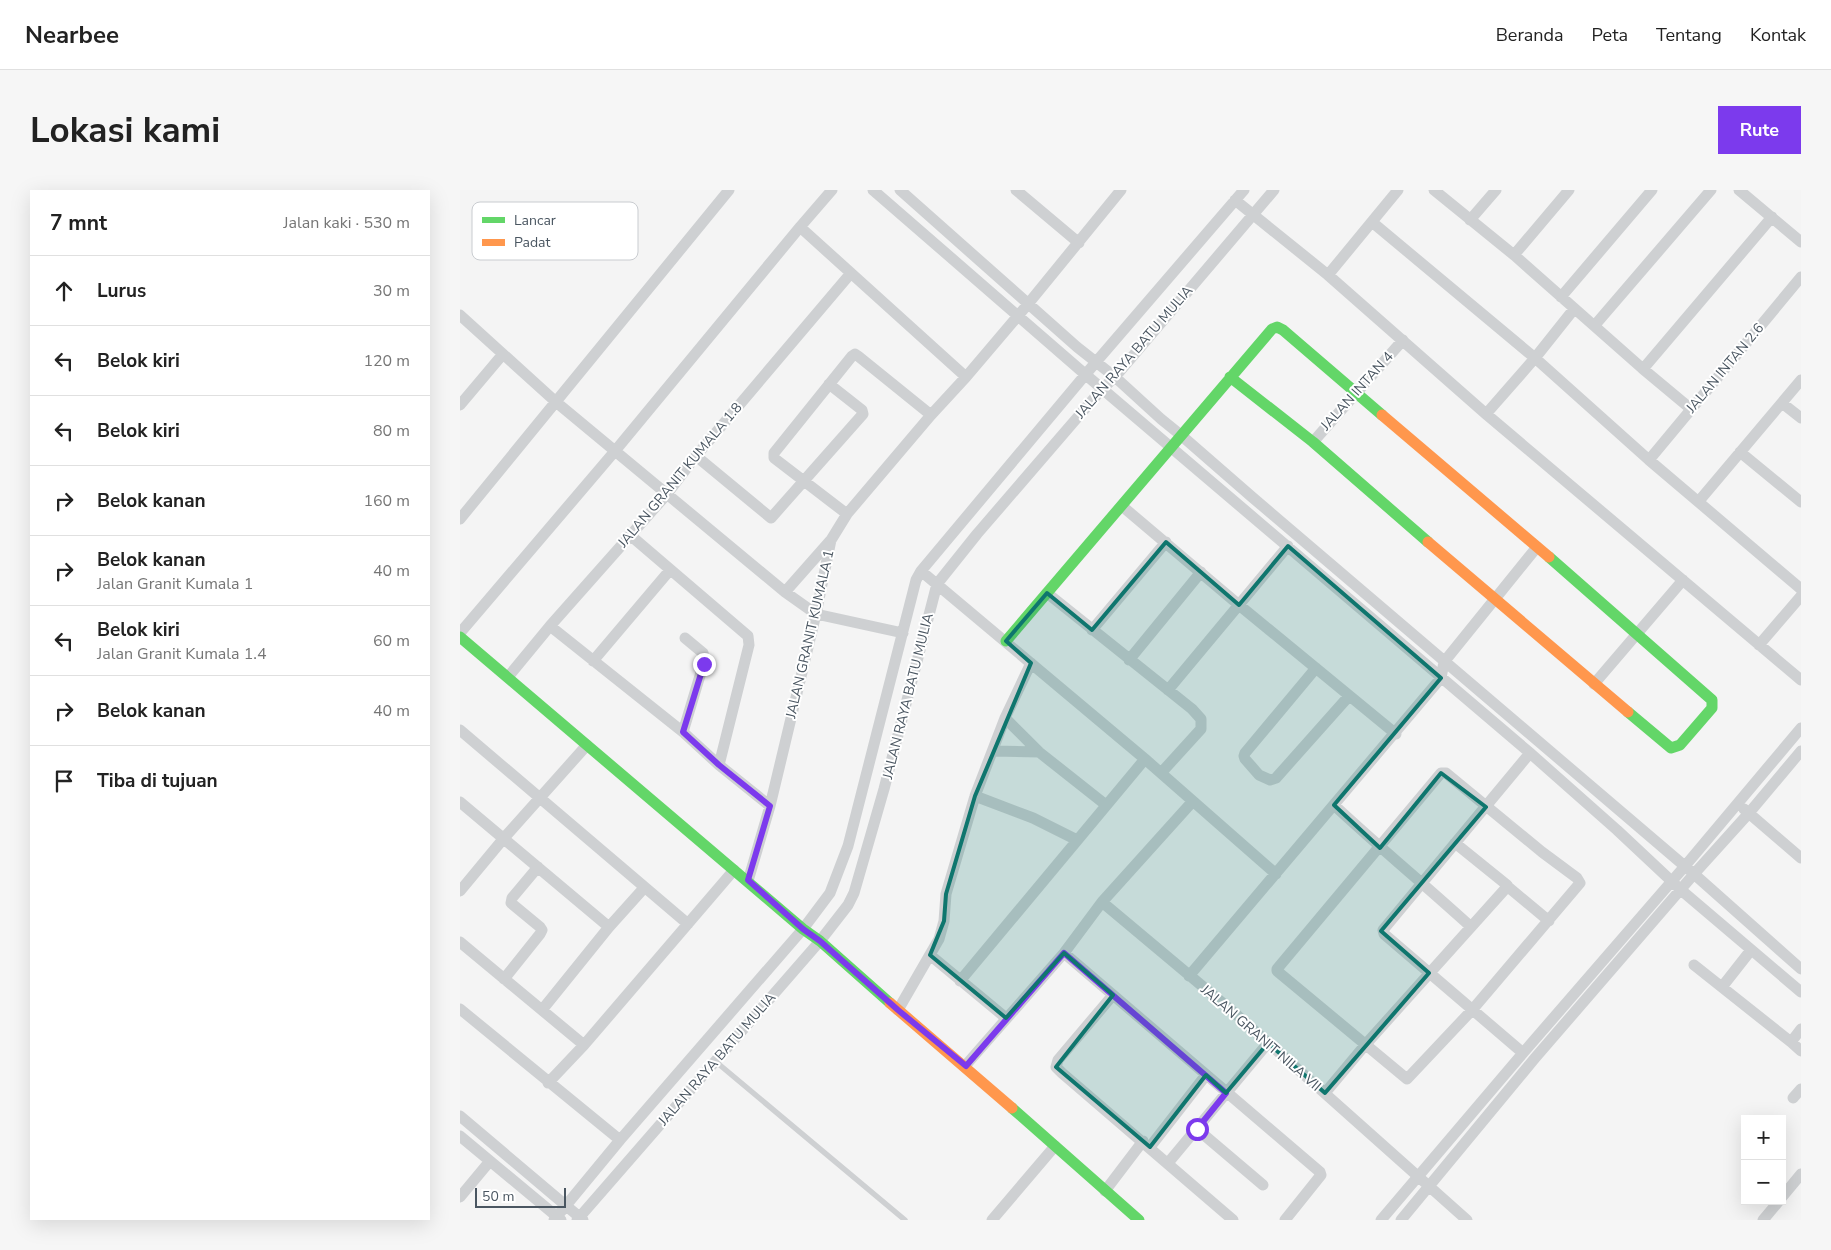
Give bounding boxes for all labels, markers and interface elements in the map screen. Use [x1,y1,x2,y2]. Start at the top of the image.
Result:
text: Nearbee [25,19,119,51]
text: Beranda [1496,23,1564,47]
text: Peta [1592,23,1628,47]
text: Tentang [1656,23,1722,47]
text: Kontak [1750,23,1806,47]
button: Rute [1718,106,1801,154]
text: Lokasi kami [30,107,220,154]
legend [472,202,638,260]
text: 7 mnt [50,209,107,237]
text: Lancar [514,211,556,230]
text: Jalan kaki · 530 m [283,212,410,234]
text: Padat [514,233,551,252]
icon: ahead [50,277,78,305]
text: Lurus [97,278,146,304]
text: 30 m [373,280,410,302]
street label: JALAN RAYA BATU MULIA [1070,282,1197,423]
street label: JALAN INTAN 2.6 [1681,319,1768,418]
icon: left [50,347,78,375]
street label: JALAN INTAN 4 [1316,347,1398,435]
text: Belok kiri [97,348,180,374]
text: 120 m [363,350,410,372]
street label: JALAN GRANIT KUMALA 1.8 [613,398,746,552]
icon: left [50,417,78,445]
text: Belok kiri [97,418,180,444]
text: 80 m [373,420,410,442]
icon: right [50,487,78,515]
text: Belok kanan [97,488,206,514]
text: 160 m [363,490,410,512]
text: Belok kanan [97,547,206,573]
street label: JALAN GRANIT KUMALA 1 [781,548,839,721]
icon: right [50,557,78,585]
text: 40 m [373,560,410,582]
text: Jalan Granit Kumala 1 [97,573,253,595]
street label: JALAN RAYA BATU MULIA [878,611,938,782]
text: Belok kiri [97,617,180,643]
icon: left [50,627,78,655]
text: 60 m [373,630,410,652]
text: Jalan Granit Kumala 1.4 [97,643,267,665]
route end [693,653,716,676]
icon: right [50,697,78,725]
text: Belok kanan [97,698,206,724]
text: 40 m [373,700,410,722]
icon: arrive [50,767,78,795]
text: Tiba di tujuan [97,768,218,794]
street label: JALAN GRANIT NILA VII [1196,980,1325,1096]
street label: JALAN RAYA BATU MULIA [653,989,780,1130]
map controls [1741,1115,1786,1205]
button: + [1741,1115,1786,1160]
route start [1186,1118,1209,1141]
button: − [1741,1160,1786,1205]
scale bar [475,1185,566,1208]
text: 50 m [482,1187,514,1206]

